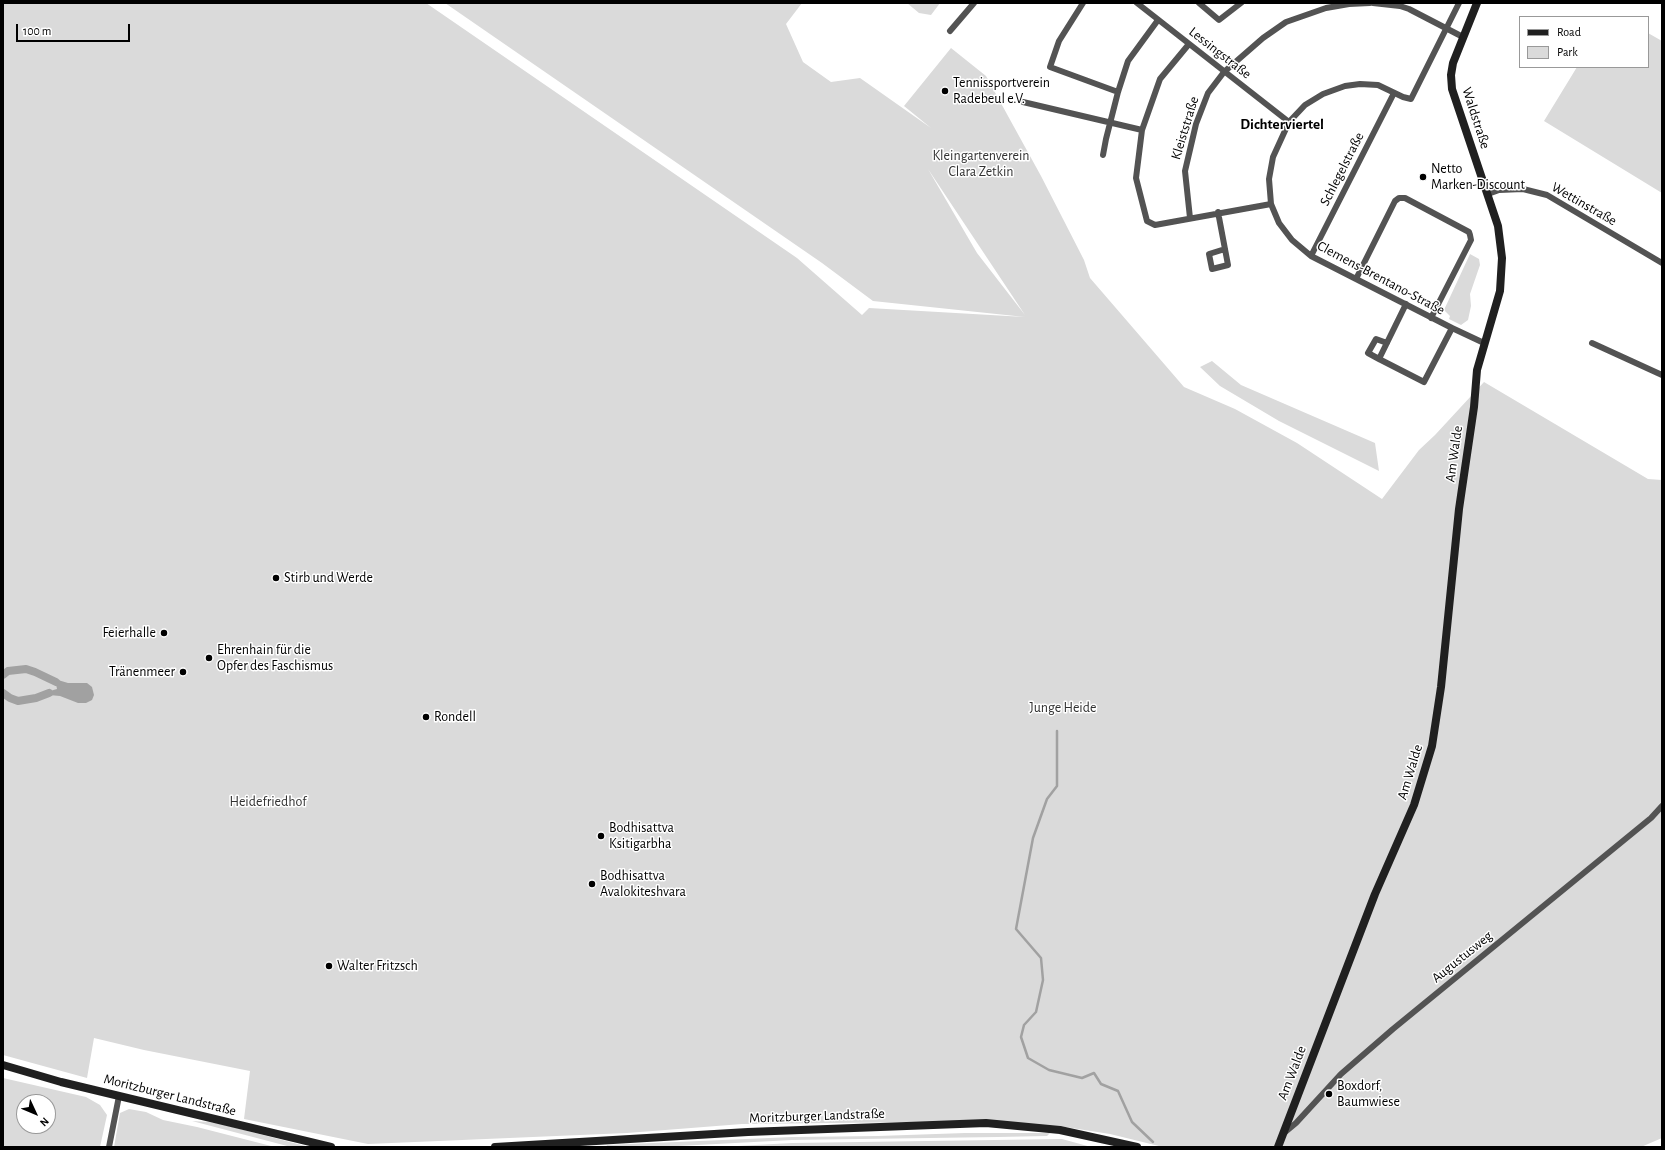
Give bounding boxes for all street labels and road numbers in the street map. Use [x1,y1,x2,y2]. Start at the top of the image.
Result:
street label: Lessingstraße [1185,23,1255,83]
street label: Waldstraße [1458,85,1494,151]
street label: Kleiststraße [1167,94,1203,162]
street label: Schlegelstraße [1316,129,1368,209]
street label: Wettinstraße [1548,179,1620,229]
street label: Clemens-Brentano-Straße [1314,237,1448,319]
street label: Am Walde [1442,425,1466,483]
street label: Am Walde [1394,742,1426,802]
street label: Augustusweg [1428,927,1496,987]
street label: Am Walde [1274,1043,1310,1103]
street label: Moritzburger Landstraße [102,1070,238,1120]
street label: Moritzburger Landstraße [749,1105,885,1127]

